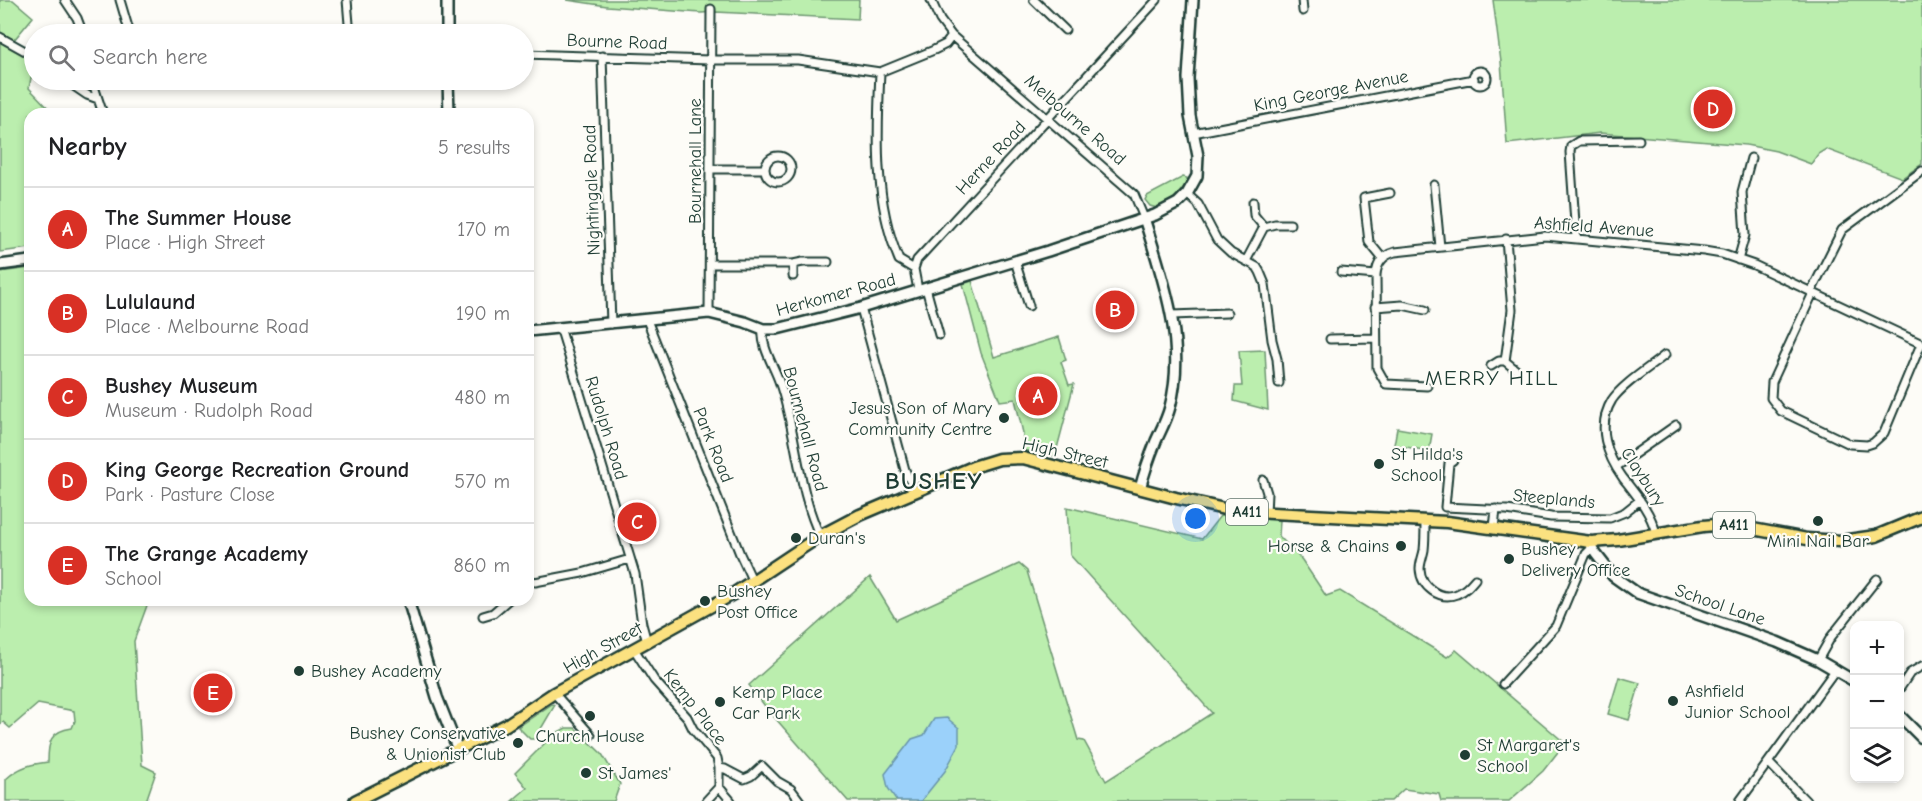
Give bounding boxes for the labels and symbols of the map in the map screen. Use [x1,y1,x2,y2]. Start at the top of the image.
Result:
street label: Bourne Road [566,30,668,54]
street label: King George Avenue [1252,66,1410,116]
street label: Melbourne Road [1020,70,1130,170]
pin: D [1694,86,1732,132]
street label: Bournehall Lane [685,98,706,224]
street label: Herne Road [952,117,1030,199]
street label: Nightingale Road [579,124,605,256]
street label: Ashfield Avenue [1533,212,1655,242]
street label: Herkomer Road [774,269,898,321]
pin: B [1096,288,1134,332]
street label: Bournehall Road [778,365,832,493]
district label: MERRY HILL [1425,366,1559,390]
street label: Rudolph Road [580,374,632,482]
pin: A [1018,374,1058,418]
place label: Jesus Son of Mary Community Centre [848,398,993,440]
street label: Park Road [688,404,738,486]
marker: Jesus Son of Mary Community Centre [997,411,1011,425]
street label: High Street [1020,433,1111,473]
street label: Claybury [1616,443,1670,511]
place label: St Hilda's School [1391,444,1463,486]
marker: St Hilda's School [1372,457,1386,471]
district label: BUSHEY [885,467,983,495]
street label: Steeplands [1512,485,1596,513]
road number: A411 [1226,499,1268,525]
pin: C [618,500,656,544]
your location [1181,504,1210,533]
road number: A411 [1713,512,1755,538]
marker: Mini Nail Bar [1811,514,1825,528]
place label: Duran's [808,528,866,549]
marker: Duran's [789,531,803,545]
place label: Mini Nail Bar [1767,531,1870,552]
place label: Horse & Chains [1268,536,1389,557]
marker: Horse & Chains [1394,539,1408,553]
place label: Bushey Delivery Office [1521,539,1630,581]
marker: Bushey Delivery Office [1502,552,1516,566]
street label: School Lane [1672,580,1768,630]
place label: Bushey Post Office [717,581,798,623]
marker: Bushey Post Office [698,594,712,608]
street label: High Street [560,617,647,678]
place label: Bushey Academy [311,661,442,682]
marker: Bushey Academy [292,664,306,678]
street label: Kemp Place [659,665,731,749]
pin: E [194,670,232,716]
place label: Ashfield Junior School [1685,681,1790,723]
place label: Kemp Place Car Park [732,682,823,724]
marker: Ashfield Junior School [1666,694,1680,708]
marker: Kemp Place Car Park [713,695,727,709]
marker: Church House [583,709,597,723]
place label: Bushey Conservative & Unionist Club [349,723,506,765]
place label: Church House [535,726,645,747]
place label: St Margaret's School [1477,735,1580,777]
marker: Bushey Conservative & Unionist Club [511,736,525,750]
marker: St Margaret's School [1458,748,1472,762]
place label: St James' [598,763,672,784]
marker: St James' [579,766,593,780]

